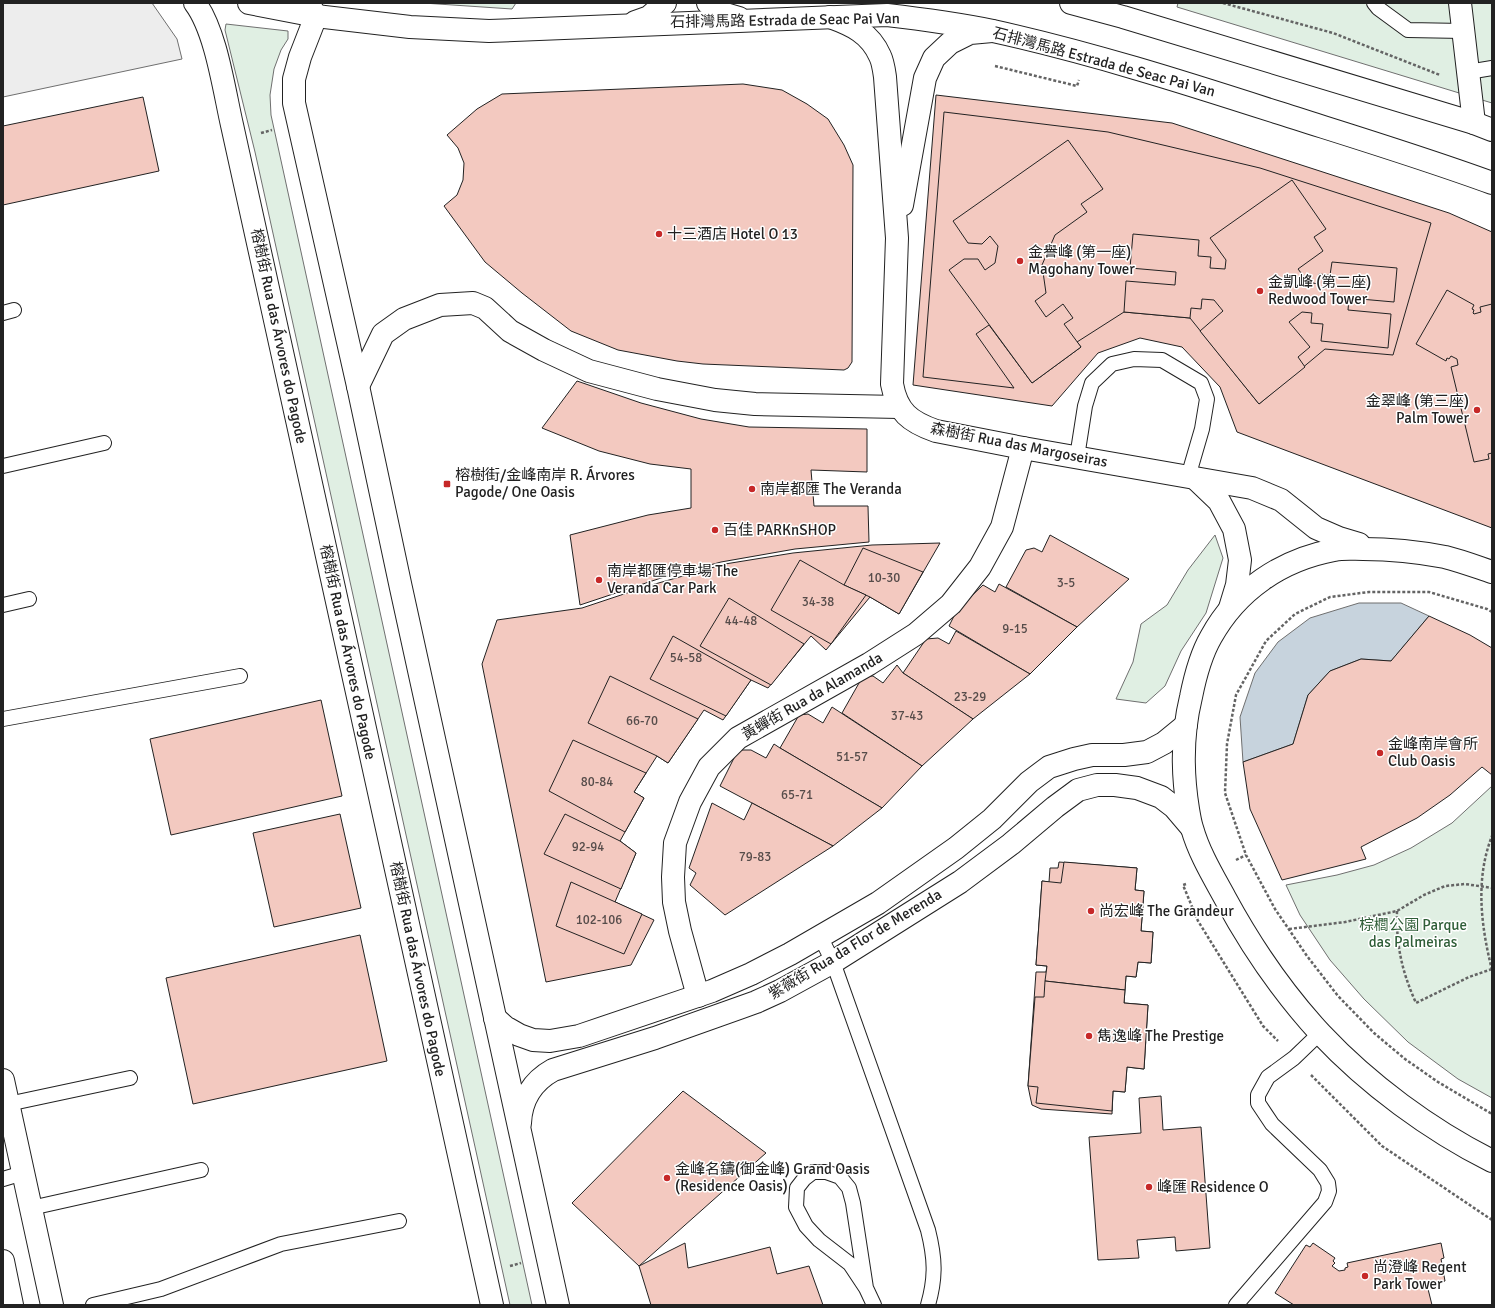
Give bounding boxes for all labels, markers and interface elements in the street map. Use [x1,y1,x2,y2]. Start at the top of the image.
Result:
street label: 石排灣馬路 Estrada de Seac Pai Van [670,9,900,31]
street label: 石排灣馬路 Estrada de Seac Pai Van [991,24,1217,100]
place label: 十三酒店 Hotel O 13 [667,225,798,243]
street label: 榕樹街 Rua das Árvores do Pagode [247,227,312,445]
marker: 十三酒店 Hotel O 13 [654,229,664,239]
place label: 金譽峰 (第一座) Magohany Tower [1028,243,1135,278]
marker: 金譽峰 (第一座) Magohany Tower [1015,256,1025,266]
place label: 金凱峰 (第二座) Redwood Tower [1268,273,1371,308]
marker: 金凱峰 (第二座) Redwood Tower [1255,286,1265,296]
place label: 金翠峰 (第三座) Palm Tower [1366,392,1469,427]
marker: 金翠峰 (第三座) Palm Tower [1472,405,1482,415]
street label: 森樹街 Rua das Margoseiras [929,419,1110,471]
place label: 榕樹街/金峰南岸 R. Árvores Pagode/ One Oasis [455,465,635,501]
marker: 榕樹街/金峰南岸 R. Árvores Pagode/ One Oasis [442,479,452,489]
place label: 南岸都匯 The Veranda [760,480,902,498]
marker: 南岸都匯 The Veranda [747,484,757,494]
place label: 百佳 PARKnSHOP [723,521,836,539]
marker: 百佳 PARKnSHOP [710,525,720,535]
street label: 榕樹街 Rua das Árvores do Pagode [316,543,381,761]
place label: 南岸都匯停車場 The Veranda Car Park [607,562,738,597]
house number: 10-30 [868,570,900,586]
marker: 南岸都匯停車場 The Veranda Car Park [594,575,604,585]
house number: 3-5 [1057,575,1075,591]
house number: 34-38 [802,594,834,610]
house number: 44-48 [725,613,757,629]
house number: 9-15 [1002,621,1028,637]
street label: 黃蟬街 Rua da Alamanda [739,648,885,744]
house number: 54-58 [670,650,702,666]
house number: 23-29 [954,689,986,705]
house number: 37-43 [891,708,923,724]
house number: 66-70 [626,713,658,729]
place label: 金峰南岸會所 Club Oasis [1388,735,1478,770]
marker: 金峰南岸會所 Club Oasis [1375,748,1385,758]
house number: 51-57 [836,749,868,765]
house number: 80-84 [581,774,613,790]
house number: 65-71 [781,787,813,803]
house number: 92-94 [572,839,604,855]
house number: 79-83 [739,849,771,865]
street label: 榕樹街 Rua das Árvores do Pagode [386,860,451,1078]
street label: 紫薇街 Rua da Flor de Merenda [765,885,945,1003]
place label: 尚宏峰 The Grandeur [1099,902,1234,920]
marker: 尚宏峰 The Grandeur [1086,906,1096,916]
house number: 102-106 [576,912,622,928]
park label: 棕櫚公園 Parque das Palmeiras [1359,916,1467,951]
place label: 雋逸峰 The Prestige [1097,1027,1224,1045]
marker: 雋逸峰 The Prestige [1084,1031,1094,1041]
place label: 金峰名鑄(御金峰) Grand Oasis (Residence Oasis) [675,1160,870,1195]
marker: 金峰名鑄(御金峰) Grand Oasis (Residence Oasis) [662,1173,672,1183]
place label: 峰匯 Residence O [1157,1178,1269,1196]
marker: 峰匯 Residence O [1144,1182,1154,1192]
place label: 尚澄峰 Regent Park Tower [1373,1258,1466,1293]
marker: 尚澄峰 Regent Park Tower [1360,1271,1370,1281]

